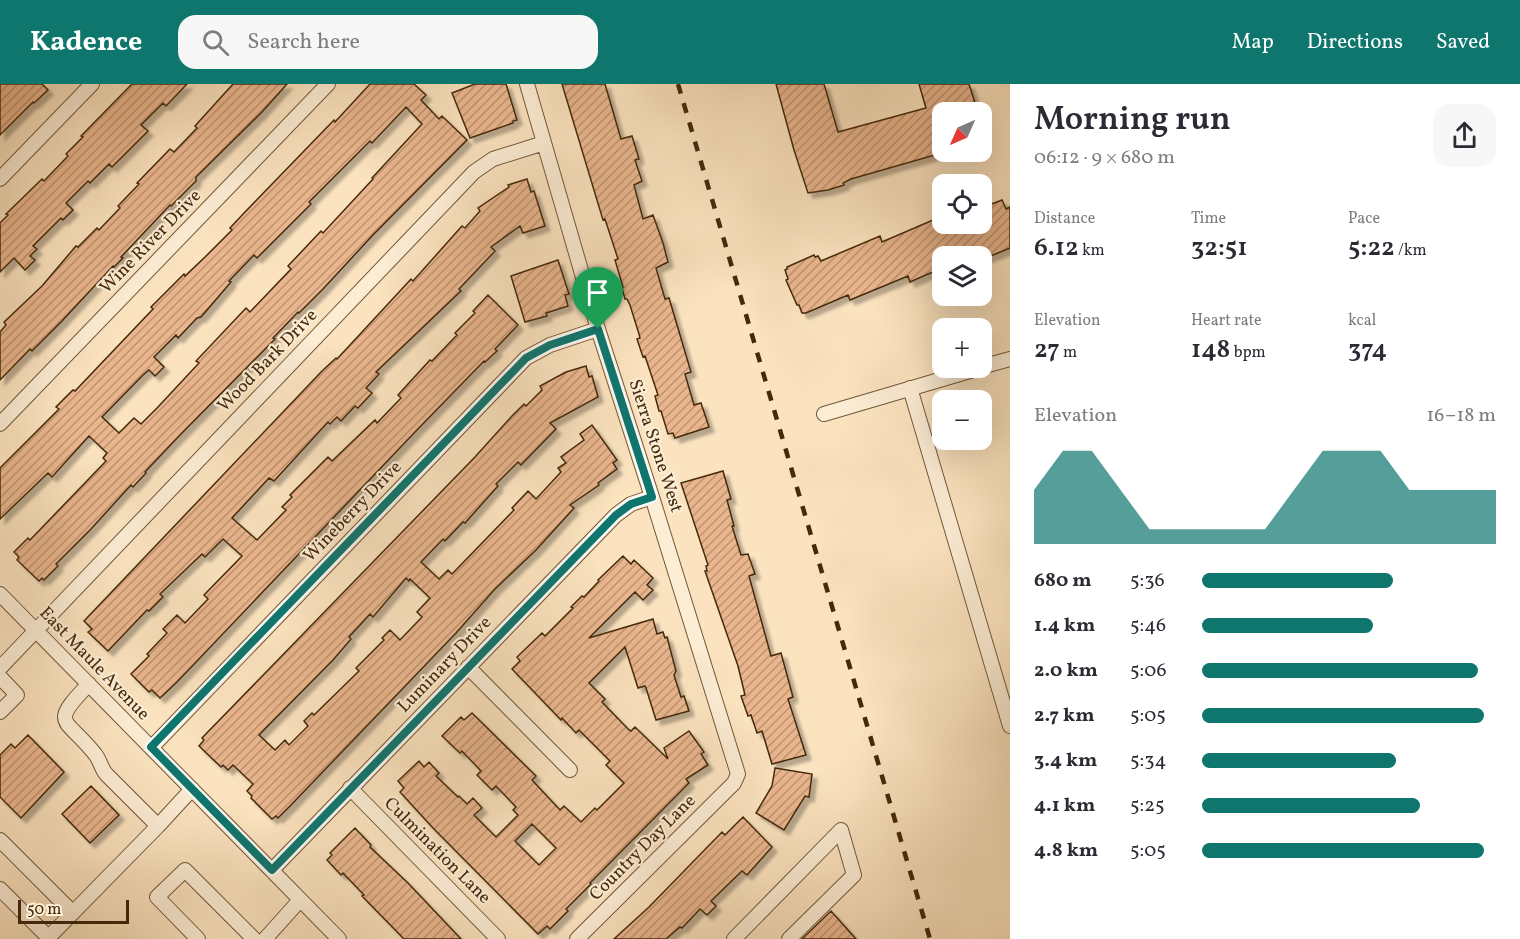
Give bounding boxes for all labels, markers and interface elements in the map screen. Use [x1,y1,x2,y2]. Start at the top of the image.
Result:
search box [178,15,598,69]
text: Kadence [30,23,142,62]
icon: search [199,26,232,59]
text: Search here [247,27,360,58]
text: Map [1232,28,1274,57]
text: Directions [1307,28,1403,57]
text: Saved [1436,28,1490,57]
text: Morning run [1034,98,1231,144]
north arrow [932,102,992,162]
map controls [932,102,992,450]
button: share [1433,104,1496,167]
text: 06:12 · 9 × 680 m [1034,144,1175,172]
button: locate [932,174,992,234]
street label: Wine River Drive [95,184,207,300]
text: Distance [1034,208,1095,230]
text: Time [1191,208,1226,230]
text: Pace [1348,208,1380,230]
text: 6.12 [1034,230,1079,266]
text: 32:51 [1191,230,1248,266]
text: 5:22 [1348,230,1395,266]
text: km [1079,240,1105,262]
text: /km [1395,240,1427,262]
button: layers [932,246,992,306]
pin [572,267,623,329]
icon: arrive [581,276,614,309]
street label: Wood Bark Drive [212,304,324,418]
text: Elevation [1034,310,1101,332]
text: Heart rate [1191,310,1262,332]
text: kcal [1348,310,1376,332]
button: + [932,318,992,378]
text: 27 [1034,332,1060,368]
text: 148 [1191,332,1230,368]
text: 374 [1348,332,1387,368]
text: m [1060,342,1077,364]
text: bpm [1230,342,1266,364]
street label: Sierra Stone West [622,376,688,516]
button: − [932,390,992,450]
text: Elevation [1034,402,1117,430]
text: 16–18 m [1427,402,1496,430]
street label: Wineberry Drive [298,456,408,568]
text: 680 m [1034,567,1092,595]
text: 5:36 [1130,567,1165,595]
street label: East Maule Avenue [33,601,155,727]
street label: Luminary Drive [392,611,498,719]
text: 1.4 km [1034,612,1095,640]
text: 5:46 [1130,612,1166,640]
text: 2.0 km [1034,657,1098,685]
text: 5:06 [1130,657,1167,685]
text: 2.7 km [1034,702,1095,730]
text: 5:05 [1130,702,1166,730]
text: 3.4 km [1034,747,1097,775]
text: 5:34 [1130,747,1167,775]
street label: Country Day Lane [584,789,702,907]
street label: Culmination Lane [378,792,496,910]
text: 4.1 km [1034,792,1095,820]
text: 5:25 [1130,792,1165,820]
text: 4.8 km [1034,837,1098,865]
text: 5:05 [1130,837,1166,865]
scale bar [18,897,129,924]
text: 50 m [27,899,61,921]

